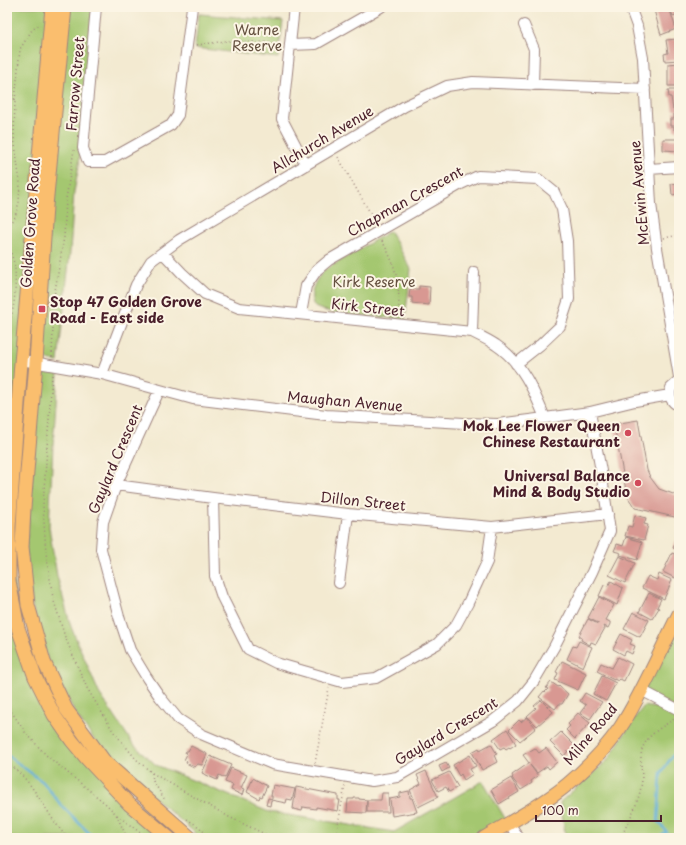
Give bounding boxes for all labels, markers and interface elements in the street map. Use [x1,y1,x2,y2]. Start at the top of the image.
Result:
park label: Warne Reserve [232,19,282,56]
street label: Farrow Street [60,36,90,132]
street label: Allchurch Avenue [267,100,377,178]
street label: McEwin Avenue [624,139,654,246]
street label: Golden Grove Road [15,157,45,289]
street label: Chapman Crescent [343,160,467,242]
park label: Kirk Reserve [333,271,415,292]
place label: Stop 47 Golden Grove Road - East side [50,291,202,328]
street label: Kirk Street [330,293,406,321]
marker: Stop 47 Golden Grove Road - East side [37,304,47,314]
street label: Maughan Avenue [286,385,404,417]
street label: Gaylard Crescent [82,401,148,517]
place label: Mok Lee Flower Queen Chinese Restaurant [463,415,620,452]
marker: Mok Lee Flower Queen Chinese Restaurant [623,428,633,438]
place label: Universal Balance Mind & Body Studio [493,465,630,502]
marker: Universal Balance Mind & Body Studio [633,478,643,488]
street label: Dillon Street [319,486,407,516]
street label: Gaylard Crescent [390,692,502,770]
street label: Milne Road [558,699,622,769]
scale bar [536,797,661,823]
text: 100 m [542,801,579,819]

